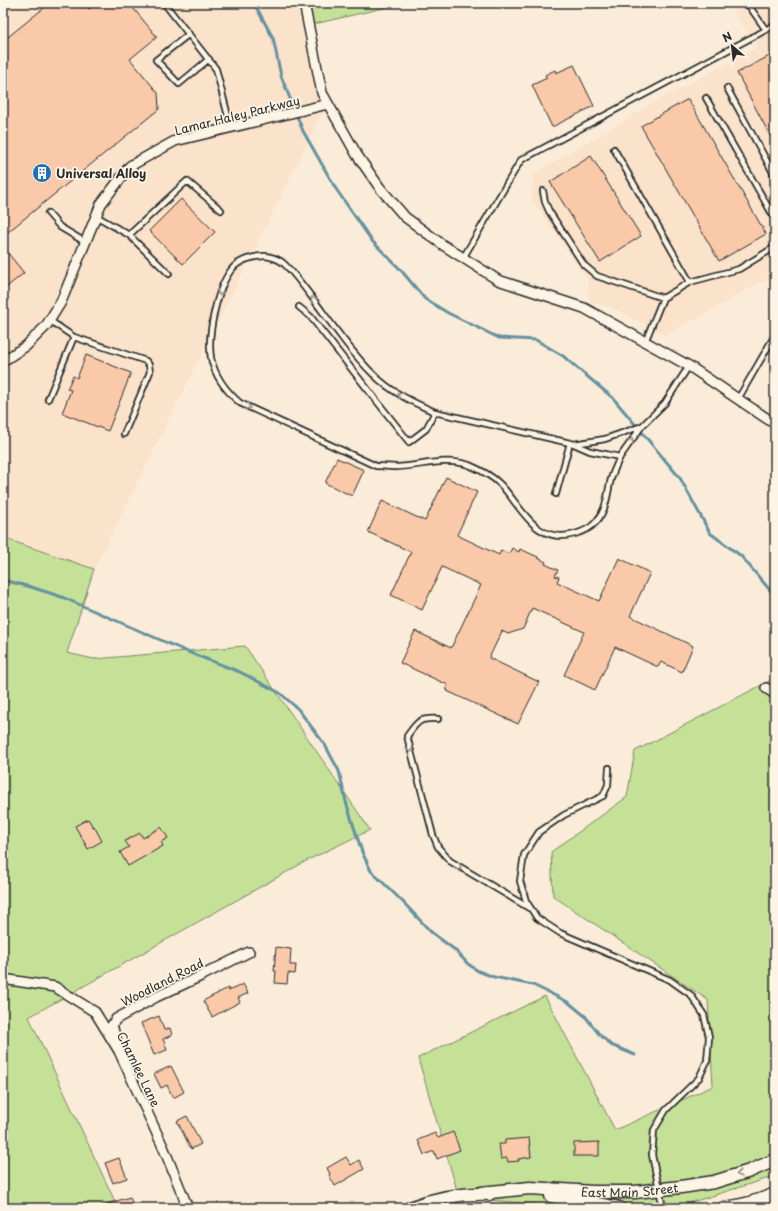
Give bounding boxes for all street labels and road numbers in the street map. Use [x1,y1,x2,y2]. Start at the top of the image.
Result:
street label: Lamar Haley Parkway [173,91,301,139]
street label: Woodland Road [118,953,206,1011]
street label: Chamlee Lane [113,1028,165,1110]
street label: East Main Street [580,1178,679,1201]

